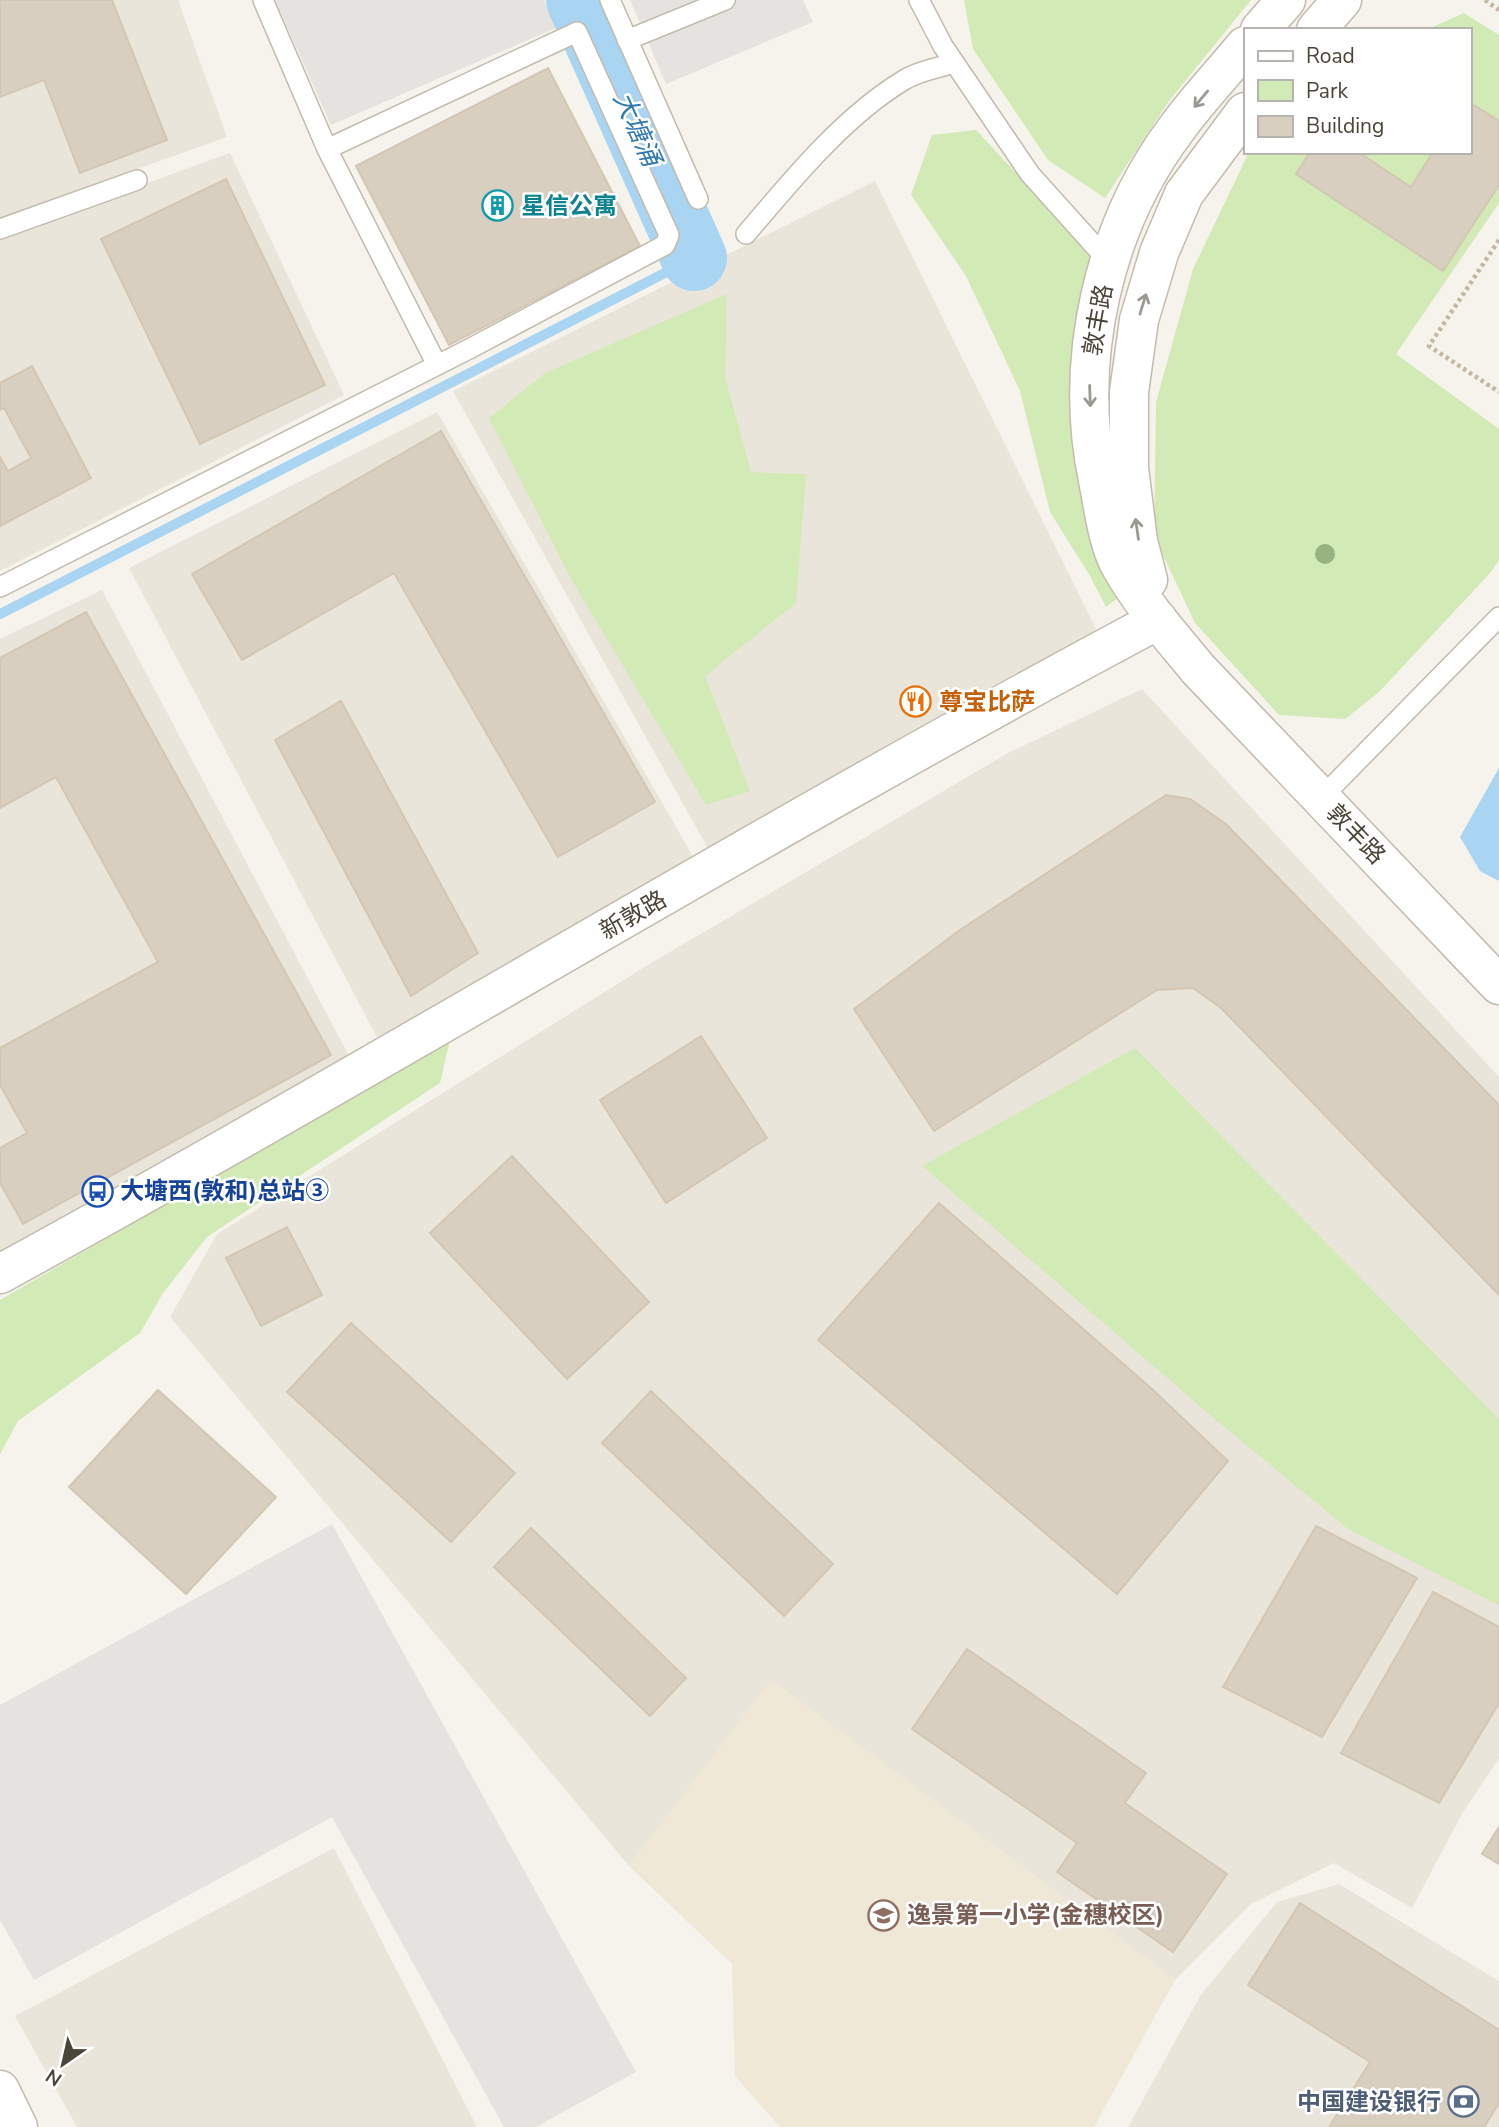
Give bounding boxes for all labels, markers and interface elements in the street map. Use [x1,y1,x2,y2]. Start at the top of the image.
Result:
legend [1244,28,1471,154]
text: Road [1306,42,1355,70]
text: Park [1306,77,1348,105]
water label: 大塘涌 [605,86,670,174]
one-way arrow [1193,89,1209,107]
text: Building [1306,112,1384,140]
building icon: 星信公寓 [481,189,515,223]
place label: 星信公寓 [521,190,617,222]
street label: 敦丰路 [1076,282,1120,358]
one-way arrow [1138,293,1151,315]
one-way arrow [1084,384,1097,407]
one-way arrow [1130,519,1143,541]
restaurant icon: 尊宝比萨 [899,685,933,719]
place label: 尊宝比萨 [939,686,1035,718]
street label: 敦丰路 [1319,797,1393,871]
street label: 新敦路 [594,883,672,947]
bus stop icon: 大塘西(敦和)总站③ [80,1174,114,1208]
place label: 大塘西(敦和)总站③ [120,1175,329,1207]
school or university icon: 逸景第一小学(金穗校区) [867,1898,901,1932]
place label: 逸景第一小学(金穗校区) [907,1899,1164,1931]
north arrow [28,2029,98,2099]
text: N [41,2063,67,2092]
bank icon: 中国建设银行 [1447,2085,1481,2119]
place label: 中国建设银行 [1297,2086,1441,2118]

